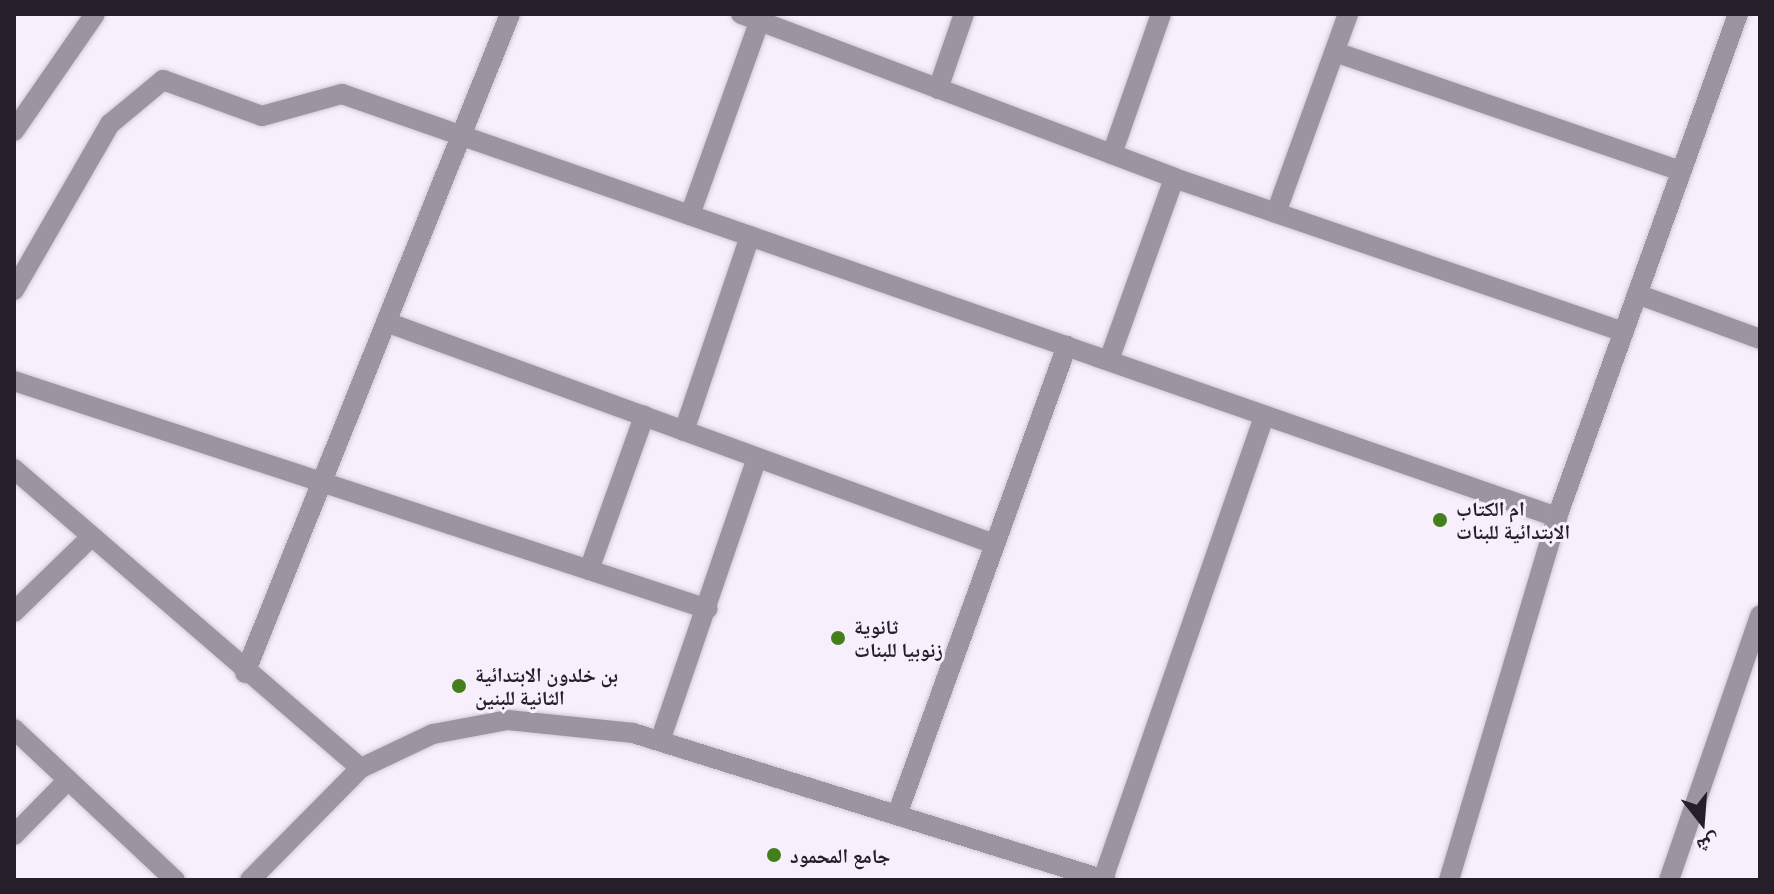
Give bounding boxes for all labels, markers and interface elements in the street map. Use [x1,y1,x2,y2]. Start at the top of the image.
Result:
place label: ام الكتاب الابتدائية للبنات [1456,496,1570,543]
marker: ام الكتاب الابتدائية للبنات [1431,511,1449,529]
place label: ثانوية زنوبيا للبنات [854,614,943,661]
marker: ثانوية زنوبيا للبنات [829,629,847,647]
place label: بن خلدون الابتدائية الثانية للبنين [475,662,618,709]
marker: بن خلدون الابتدائية الثانية للبنين [450,677,468,695]
north arrow [1662,782,1742,862]
text: ش [1694,828,1725,863]
place label: جامع المحمود [790,843,891,867]
marker: جامع المحمود [765,846,783,864]

